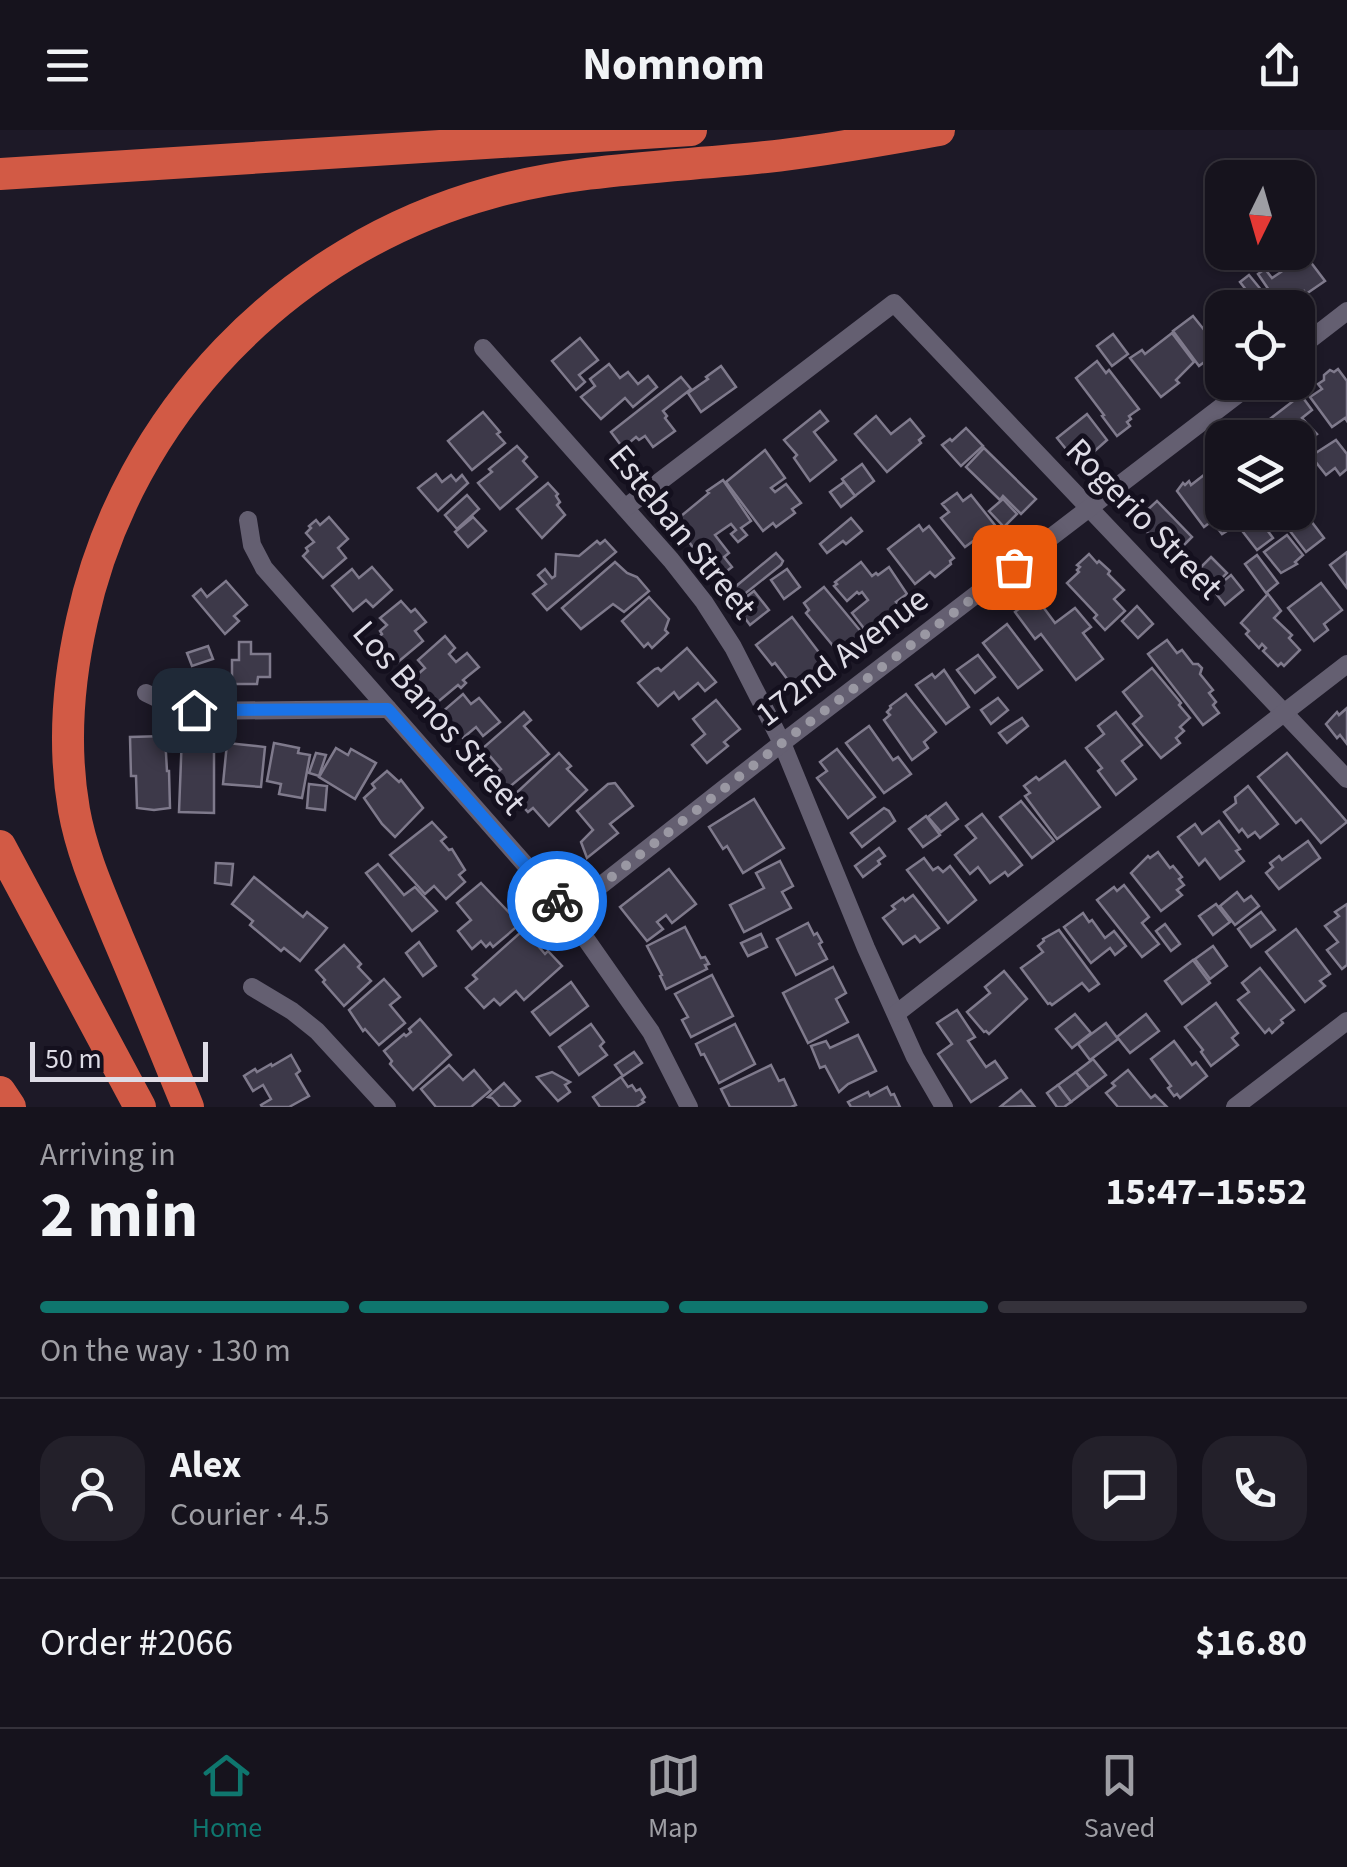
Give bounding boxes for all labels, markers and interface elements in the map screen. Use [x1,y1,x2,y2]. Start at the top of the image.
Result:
text: Nomnom [582,33,765,97]
icon: menu [40,38,95,93]
icon: share [1252,38,1307,93]
north arrow [1205,160,1315,270]
map controls [1205,160,1315,530]
button: locate [1205,290,1315,400]
button: layers [1205,420,1315,530]
street label: Rogerio Street [1054,427,1234,611]
street label: Esteban Street [596,434,768,630]
pin [972,525,1057,610]
icon: bag [987,540,1042,595]
street label: 172nd Avenue [745,575,939,739]
street label: Los Banos Street [340,610,538,826]
pin [152,668,237,753]
icon: home [167,683,222,738]
courier [507,851,607,951]
icon: bike [530,874,585,929]
scale bar [30,1037,208,1081]
text: 50 m [45,1039,102,1079]
text: Arriving in [40,1132,176,1178]
text: 15:47–15:52 [1105,1165,1307,1219]
text: 2 min [40,1169,198,1262]
text: On the way · 130 m [40,1328,291,1374]
button: person [40,1436,145,1541]
button: chat [1072,1436,1177,1541]
button: phone [1202,1436,1307,1541]
text: Alex [170,1438,241,1492]
text: Courier · 4.5 [170,1492,330,1538]
text: Order #2066 [40,1616,233,1670]
text: $16.80 [1195,1616,1307,1670]
tab: Home [192,1748,262,1848]
tab: Map [646,1748,701,1848]
tab: Saved [1084,1748,1155,1848]

